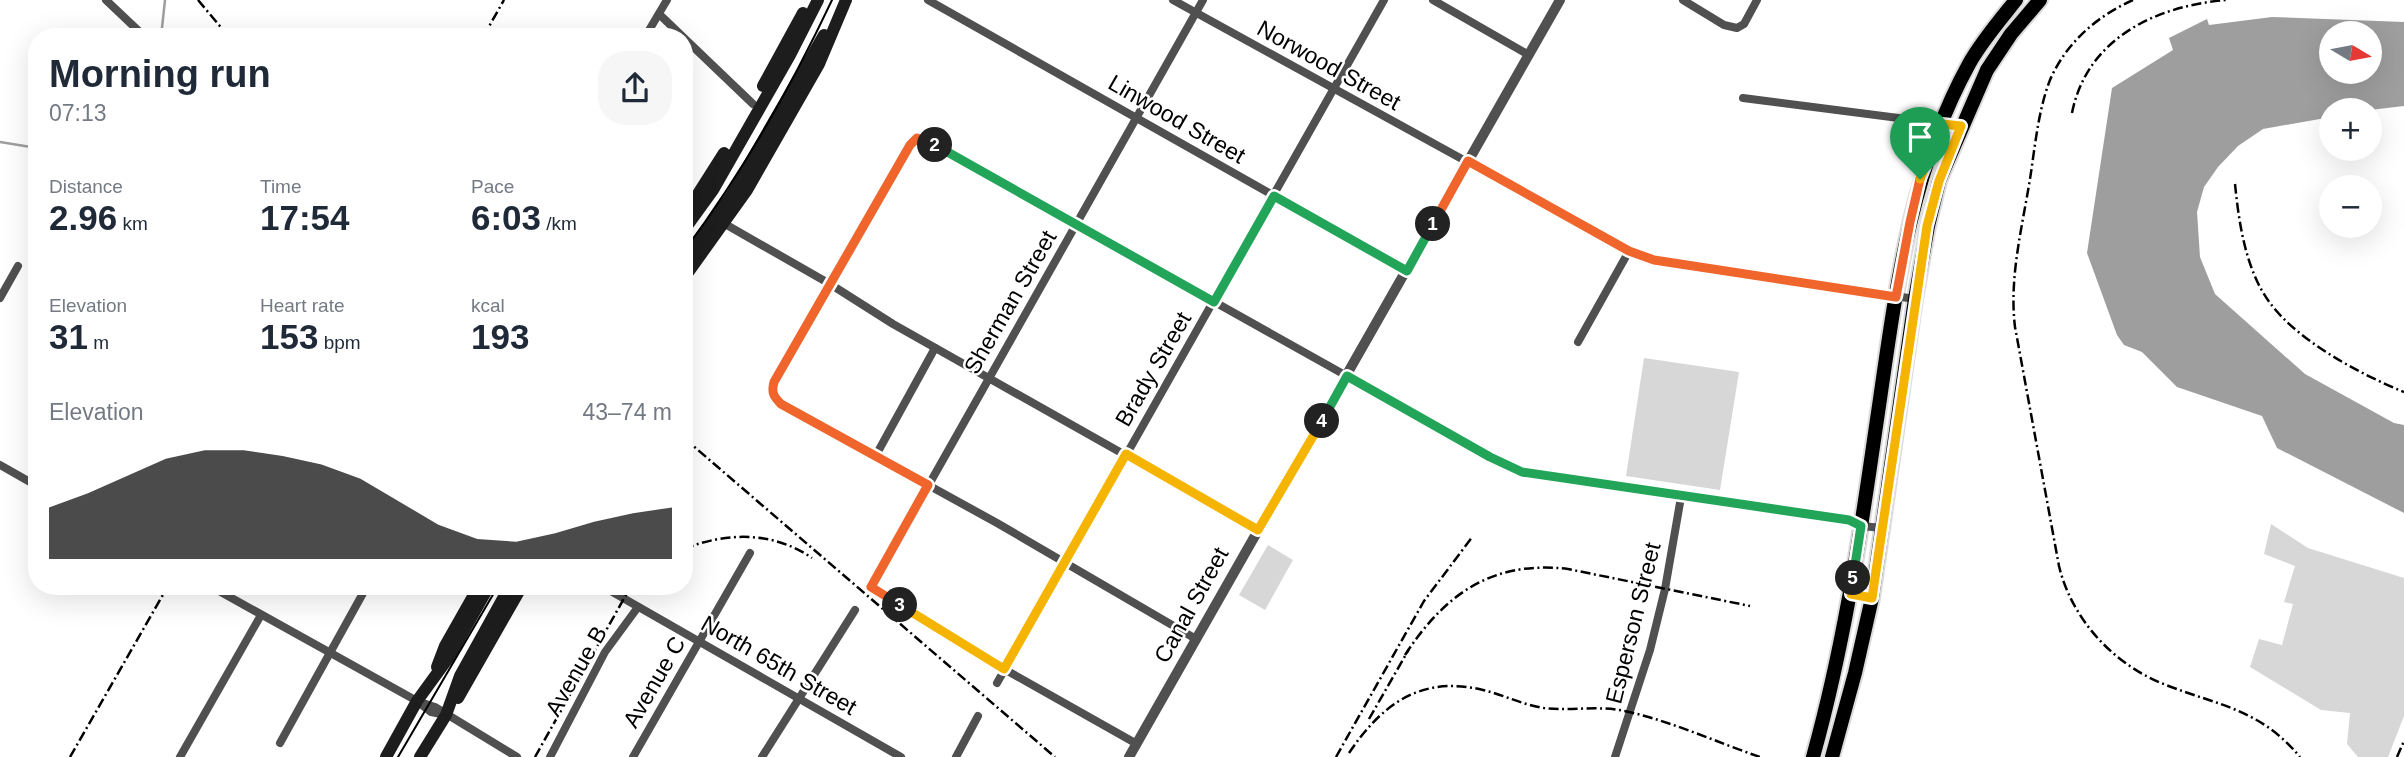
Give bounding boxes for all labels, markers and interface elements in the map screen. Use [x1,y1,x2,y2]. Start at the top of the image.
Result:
street label: Norwood Street [1253,15,1406,115]
north arrow [2319,21,2382,84]
map controls [2319,21,2382,238]
button: share [598,51,672,125]
text: Morning run [49,53,271,95]
street label: Linwood Street [1104,69,1250,169]
button: + [2319,98,2382,161]
text: 07:13 [49,100,107,126]
pin [1890,107,1950,179]
icon: arrive [1901,118,1939,156]
pin: 2 [918,128,953,162]
text: 2 [929,134,940,155]
button: − [2319,175,2382,238]
text: Distance [49,176,123,197]
text: Time [260,176,302,197]
text: Pace [471,176,514,197]
text: 2.96 [49,198,117,237]
text: 17:54 [260,198,350,237]
text: 6:03 [471,198,541,237]
pin: 1 [1416,206,1450,242]
text: km [117,213,148,234]
text: /km [541,213,577,234]
text: 1 [1427,213,1438,234]
street label: Sherman Street [958,225,1062,378]
text: Elevation [49,295,127,316]
text: Heart rate [260,295,344,316]
text: kcal [471,295,505,316]
street label: Brady Street [1110,307,1197,431]
text: 31 [49,317,88,356]
text: 153 [260,317,318,356]
text: 193 [471,317,529,356]
text: m [88,332,109,353]
text: bpm [318,332,361,353]
text: Elevation [49,399,144,425]
text: 43–74 m [582,399,672,425]
pin: 4 [1304,404,1340,438]
text: 4 [1316,410,1327,431]
street label: Esperson Street [1600,539,1666,706]
street label: Canal Street [1149,542,1234,667]
pin: 5 [1836,560,1870,596]
text: 5 [1847,567,1858,588]
pin: 3 [883,588,918,622]
text: 3 [894,594,905,615]
street label: North 65th Street [697,610,862,720]
street label: Avenue B [540,621,612,721]
street label: Avenue C [618,632,690,732]

